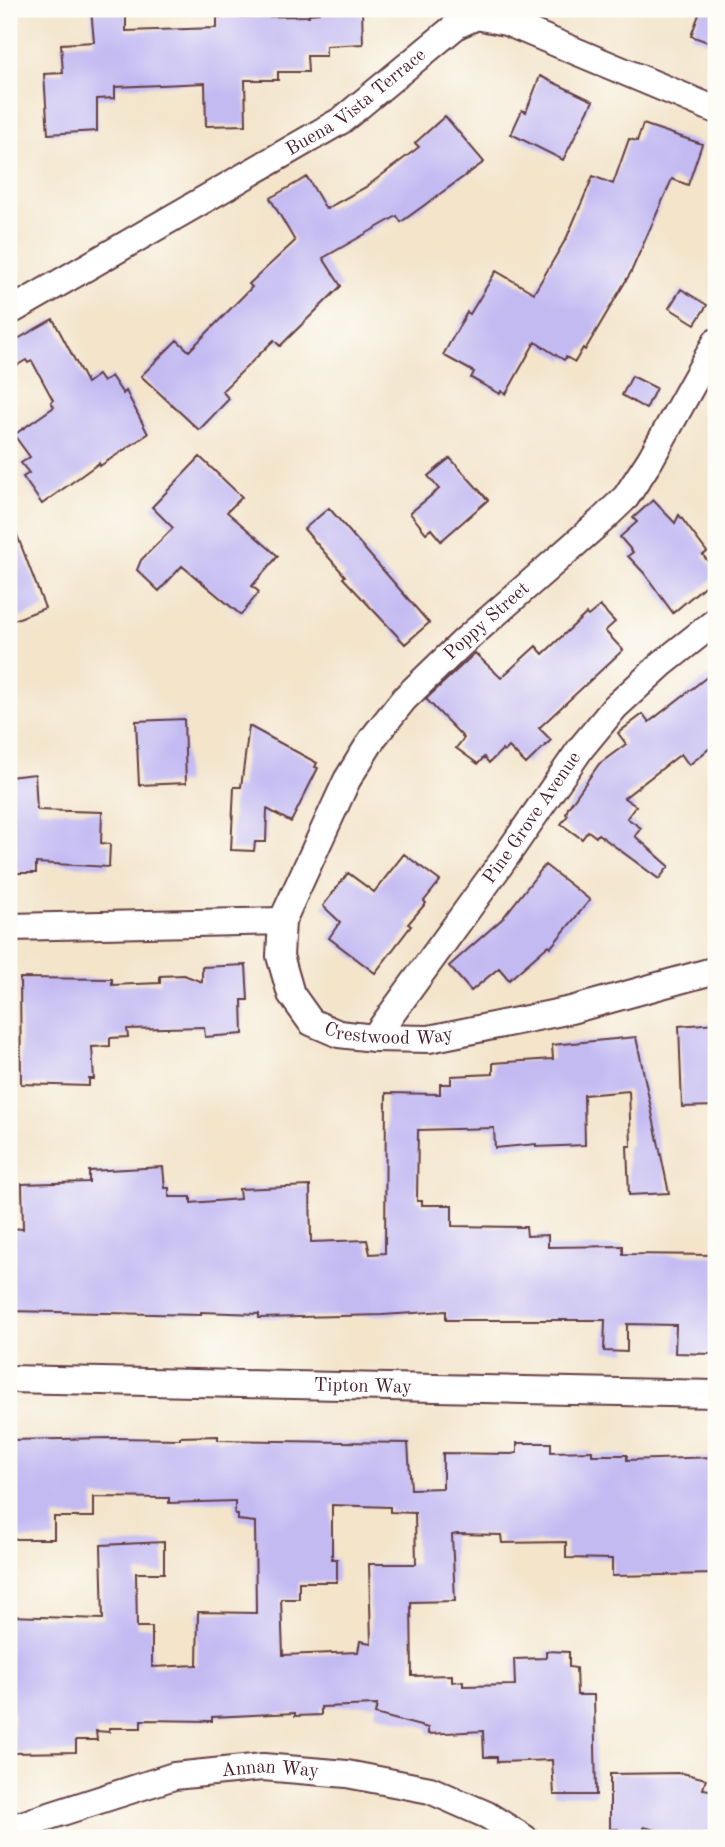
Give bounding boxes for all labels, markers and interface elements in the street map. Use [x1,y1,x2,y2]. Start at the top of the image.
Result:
street label: Buena Vista Terrace [283,45,430,160]
street label: Poppy Street [441,579,533,664]
street label: Pine Grove Avenue [480,749,585,888]
street label: Crestwood Way [321,1019,455,1049]
street label: Tipton Way [314,1376,412,1397]
street label: Annan Way [220,1757,320,1781]

